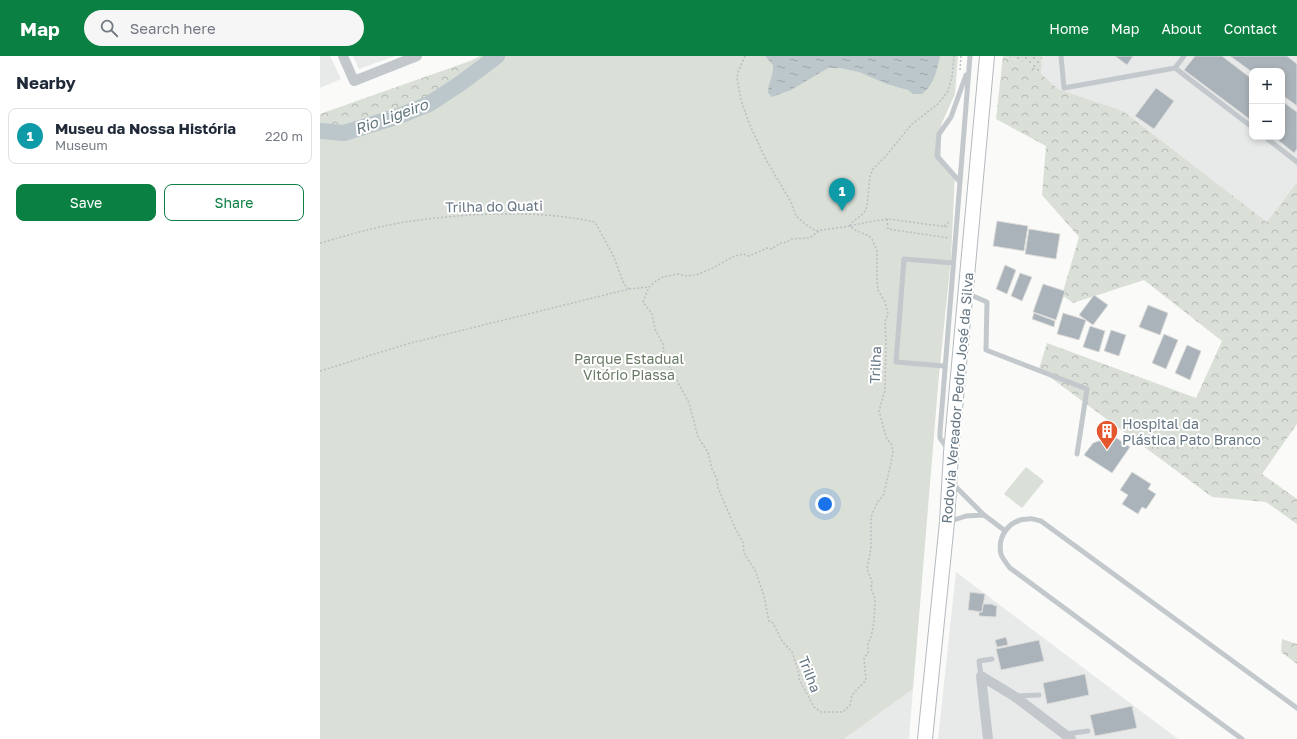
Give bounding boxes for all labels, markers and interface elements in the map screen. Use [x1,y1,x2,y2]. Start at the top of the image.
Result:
search box [84,10,364,46]
text: Map [20,17,60,40]
icon: search [98,17,120,39]
text: Search here [130,19,216,37]
text: Home [1049,20,1089,37]
text: Map [1111,20,1139,37]
text: About [1161,20,1202,37]
text: Contact [1224,20,1277,37]
map controls [1249,68,1285,140]
button: + [1249,68,1285,104]
text: Nearby [16,72,76,93]
water label: Rio Ligeiro [352,94,431,138]
button: − [1249,104,1285,140]
text: Museu da Nossa História [55,119,236,137]
text: 1 [27,128,33,144]
text: 220 m [265,128,303,144]
text: Museum [55,137,108,153]
pin: 1 [829,178,855,211]
button: Save [16,184,156,221]
button: Share [164,184,304,221]
street label: Trilha do Quati [445,197,543,215]
street label: Rodovia Vereador Pedro José da Silva [938,272,976,524]
street label: Trilha [866,346,884,384]
park label: Parque Estadual Vitório Piassa [574,350,684,383]
place label: Hospital da Plástica Pato Branco [1122,415,1261,448]
building icon: Hospital da Plástica Pato Branco [1094,418,1120,451]
your location [815,494,835,514]
street label: Trilha [795,653,825,695]

